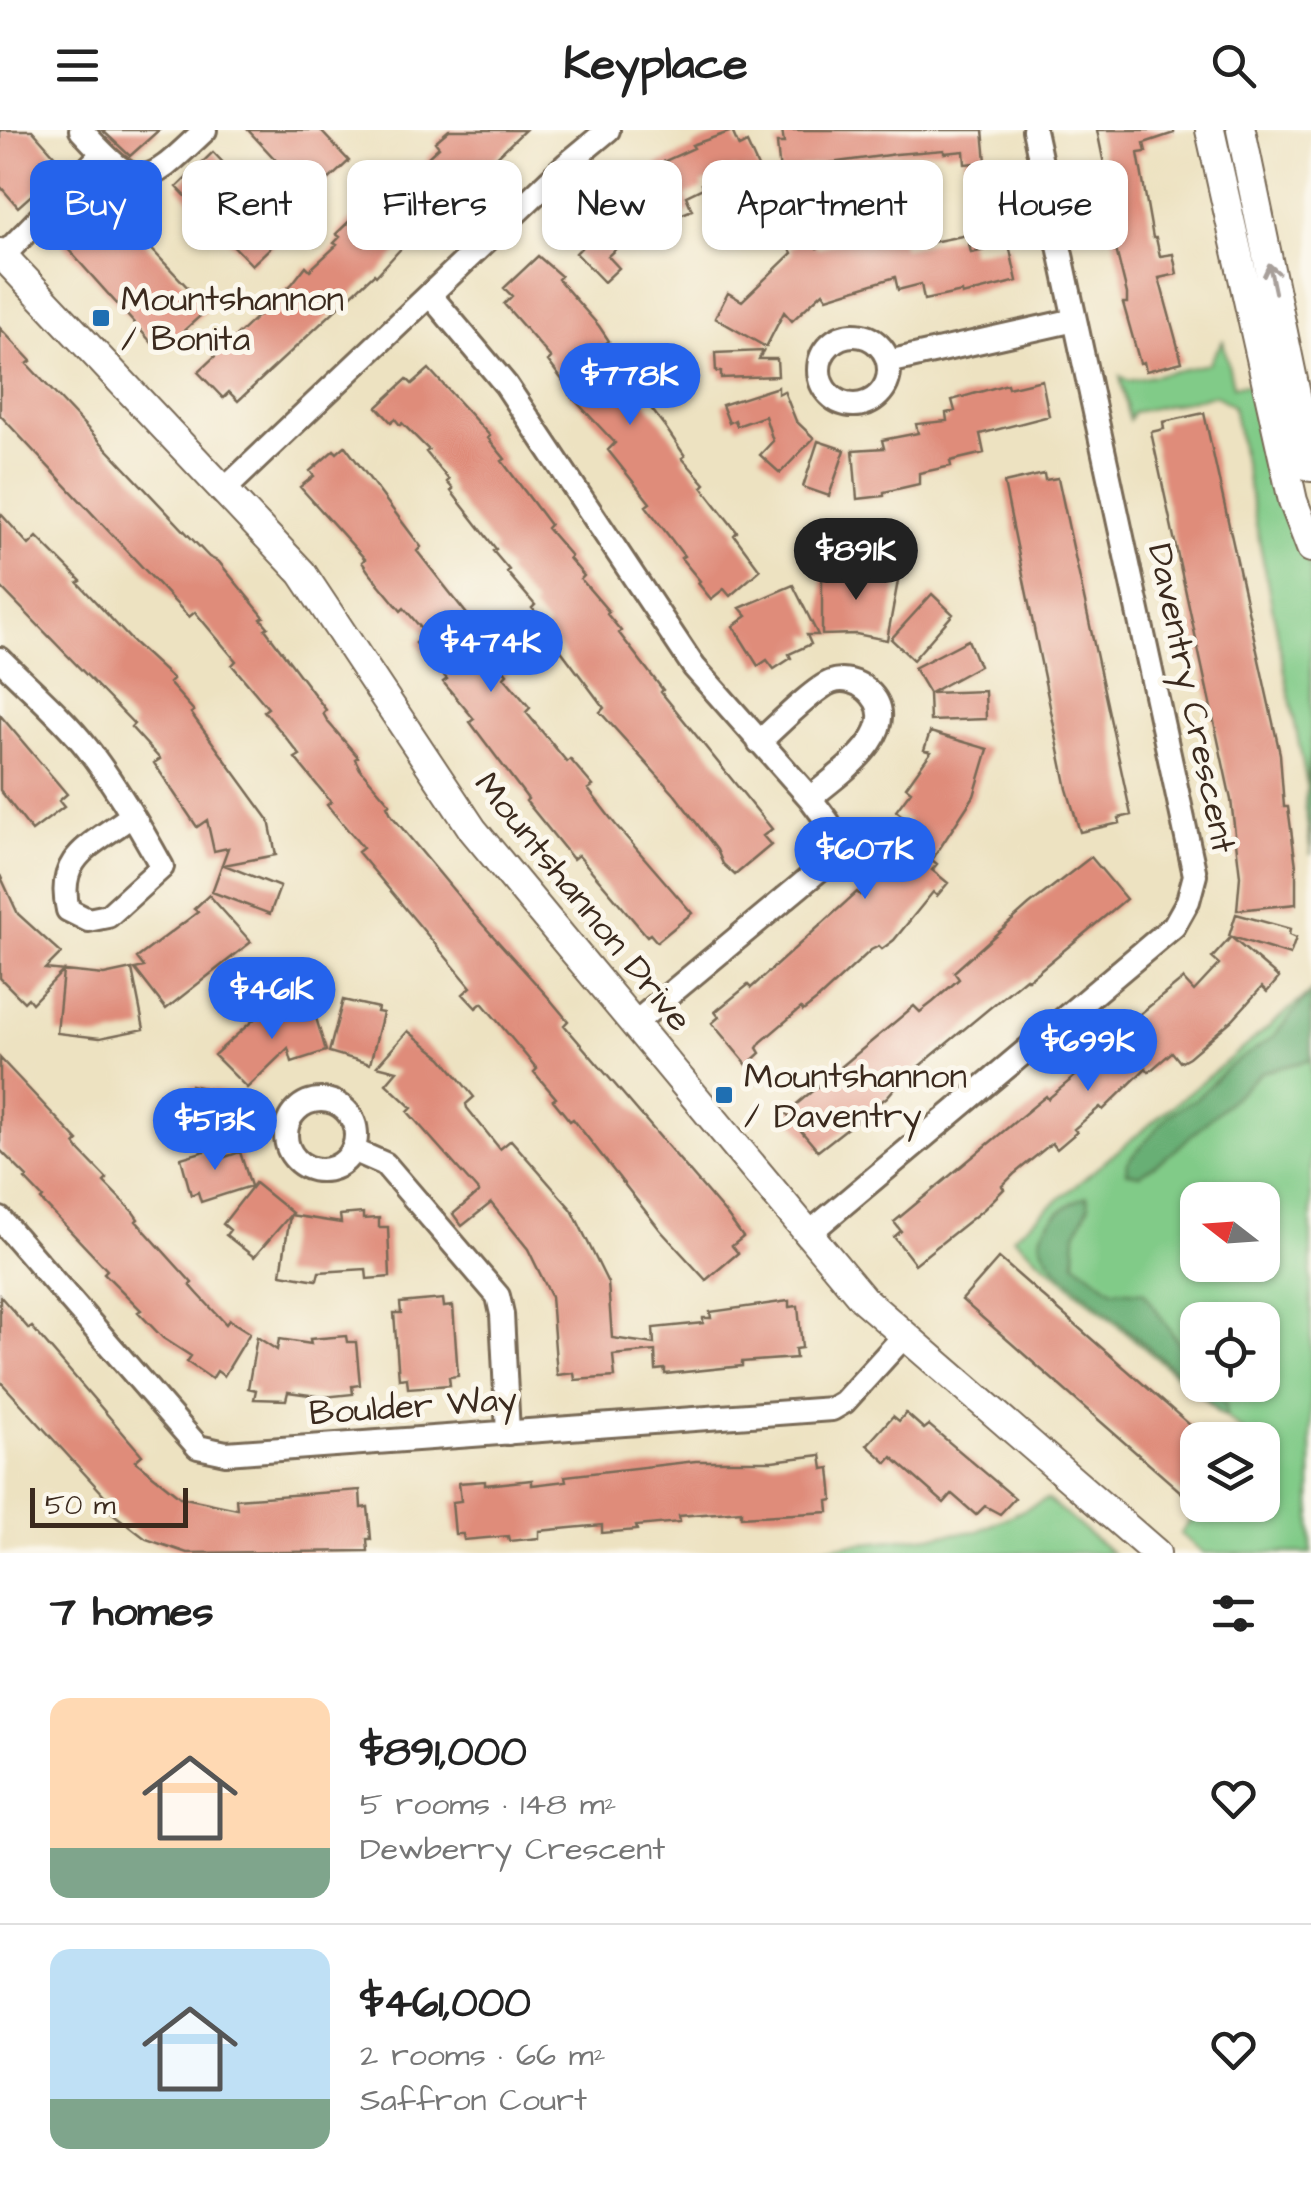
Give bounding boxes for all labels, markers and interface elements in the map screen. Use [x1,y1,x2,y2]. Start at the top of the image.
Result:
text: Keyplace [563,34,748,96]
icon: menu [50,38,105,93]
icon: search [1206,38,1261,93]
chip: Buy [30,160,162,250]
chip: Rent [182,160,327,250]
chip: Filters [347,160,522,250]
chip: New [542,160,682,250]
chip: Apartment [702,160,943,250]
chip: House [963,160,1128,250]
one-way arrow [1261,262,1280,294]
place label: Mountshannon / Bonita [121,275,344,364]
marker: Mountshannon / Bonita [90,307,112,329]
pin: $778K [560,343,700,428]
text: $778K [581,353,679,398]
pin: $891K [786,518,926,603]
text: $891K [816,528,896,573]
street label: Daventry Crescent [1134,539,1248,858]
pin: $474K [421,610,561,695]
text: $474K [441,620,541,665]
street label: Mountshannon Drive [463,762,703,1042]
pin: $607K [795,817,935,902]
text: $607K [816,827,914,872]
pin: $461K [202,957,342,1042]
text: $461K [230,967,314,1012]
pin: $699K [1018,1009,1158,1094]
text: $699K [1041,1019,1135,1064]
place label: Mountshannon / Daventry [744,1052,967,1142]
marker: Mountshannon / Daventry [713,1084,735,1106]
pin: $513K [145,1088,285,1173]
text: $513K [175,1098,255,1143]
north arrow [1180,1182,1280,1282]
map controls [1180,1182,1280,1522]
button: locate [1180,1302,1280,1402]
street label: Boulder Way [308,1375,519,1439]
button: layers [1180,1422,1280,1522]
scale bar [30,1483,188,1528]
text: 50 m [45,1486,116,1525]
text: 7 homes [50,1584,214,1642]
icon: filters [1206,1586,1261,1641]
text: $891,000 [360,1724,527,1782]
icon: home [130,1738,250,1858]
icon: heart [1206,1771,1261,1826]
text: 5 rooms · 148 m² [360,1782,617,1827]
text: Dewberry Crescent [360,1827,665,1872]
text: $461,000 [360,1975,531,2033]
icon: home [130,1989,250,2109]
icon: heart [1206,2022,1261,2077]
text: 2 rooms · 66 m² [360,2033,606,2078]
text: Saffron Court [360,2078,587,2123]

